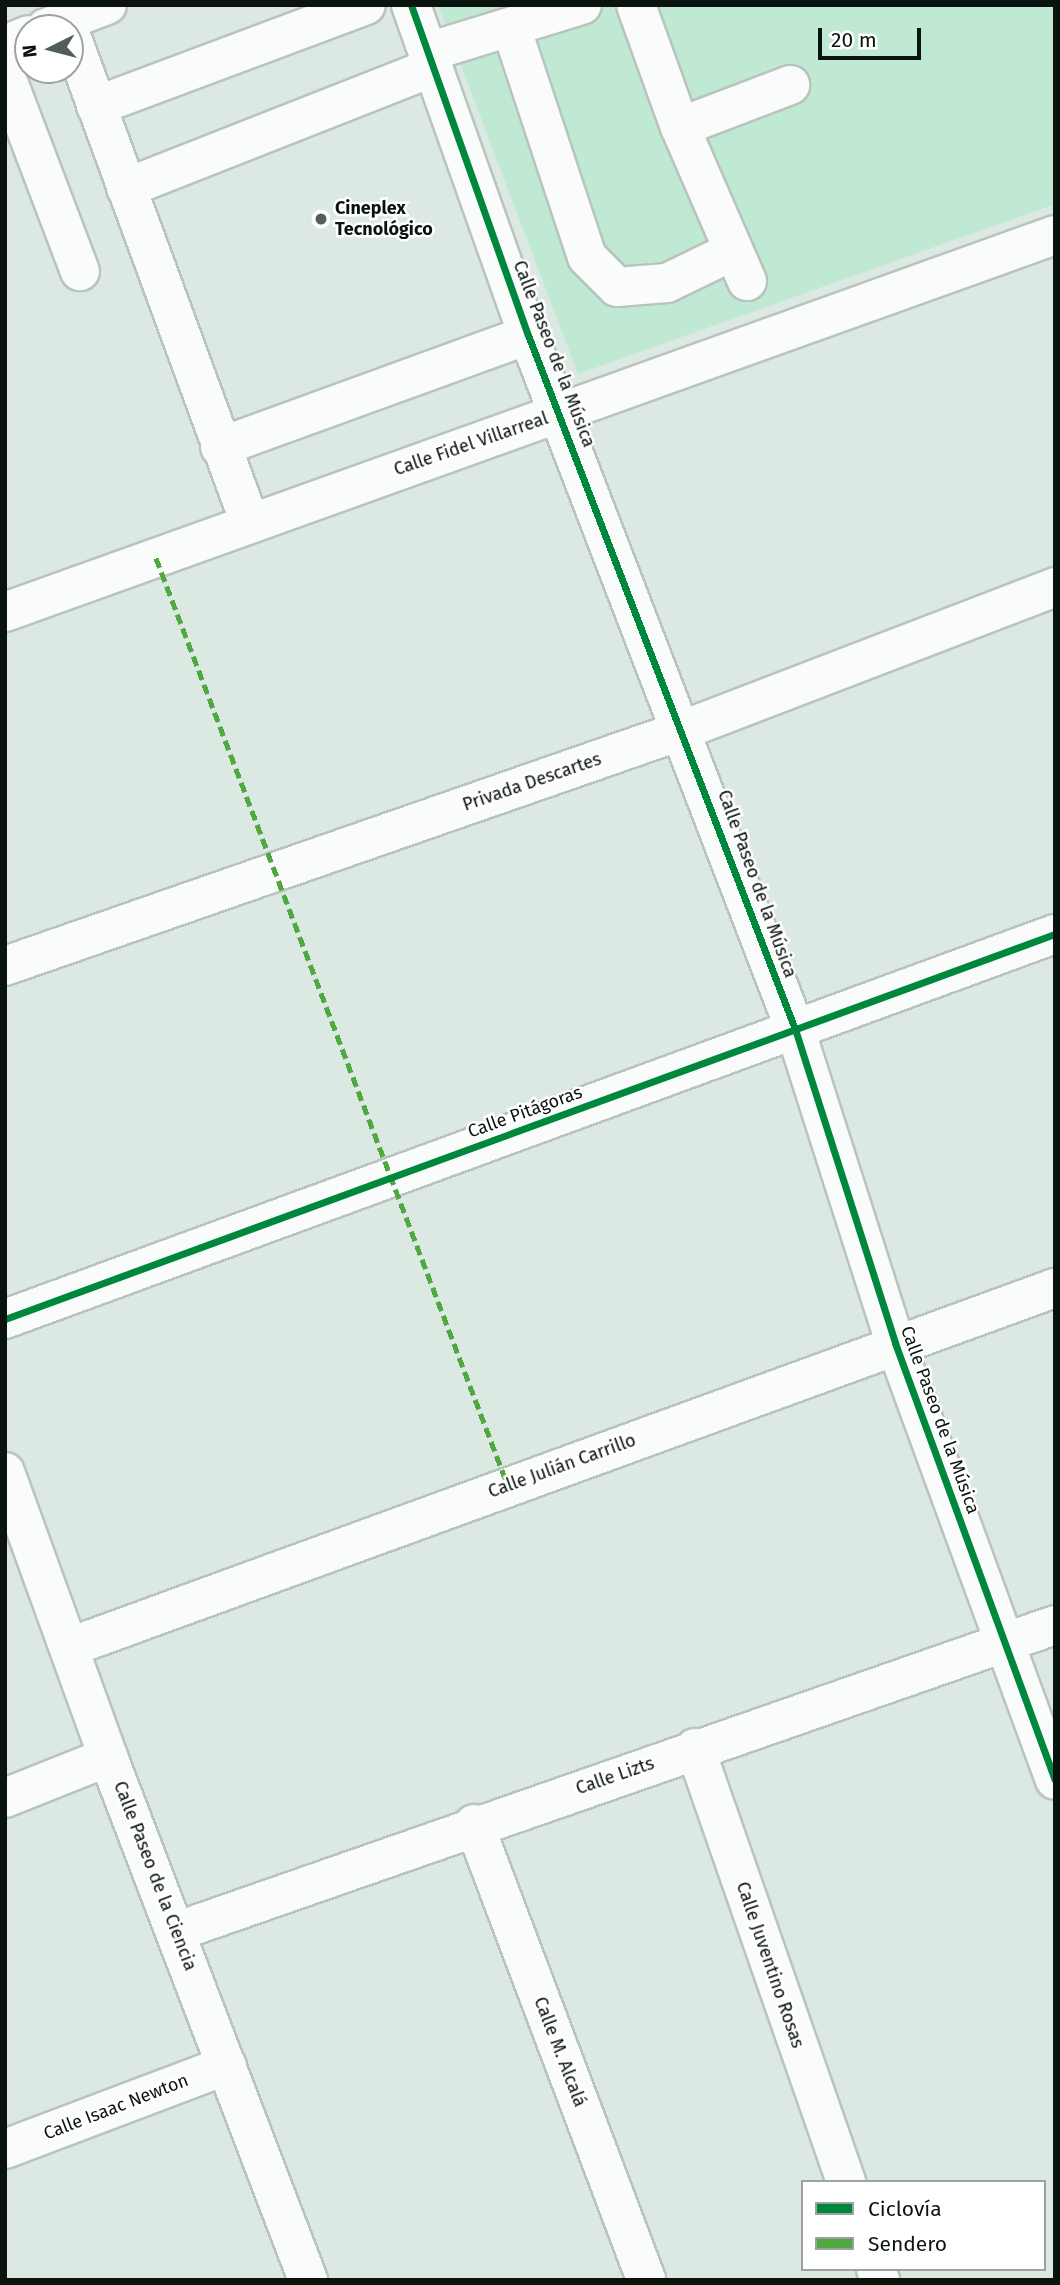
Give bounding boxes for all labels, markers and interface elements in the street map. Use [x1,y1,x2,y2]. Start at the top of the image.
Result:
north arrow [14,14,84,84]
scale bar [822,14,925,58]
text: 20 m [831,27,877,53]
text: N [18,44,42,59]
place label: Cineplex Tecnológico [335,198,433,241]
marker: Cineplex Tecnológico [313,211,329,227]
street label: Calle Paseo de la Música [508,258,600,450]
street label: Calle Fidel Villarreal [391,407,551,481]
street label: Privada Descartes [460,748,604,816]
street label: Calle Paseo de la Música [713,787,801,981]
street label: Calle Pitágoras [465,1081,585,1143]
street label: Calle Paseo de la Música [896,1323,984,1517]
street label: Calle Julián Carrillo [485,1429,639,1503]
street label: Calle Lizts [573,1753,657,1799]
street label: Calle Paseo de la Ciencia [109,1778,201,1974]
street label: Calle Juventino Rosas [731,1879,809,2051]
street label: Calle M. Alcalá [529,1994,591,2110]
street label: Calle Isaac Newton [41,2069,191,2145]
legend [801,2180,1046,2271]
text: Ciclovía [868,2196,942,2222]
text: Sendero [868,2231,947,2257]

